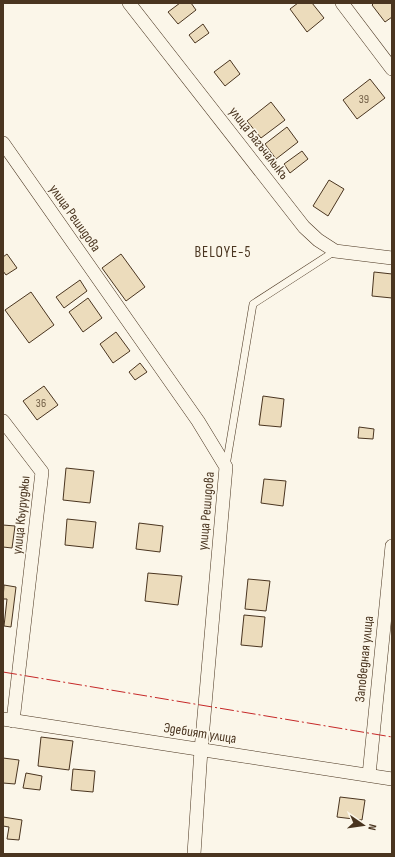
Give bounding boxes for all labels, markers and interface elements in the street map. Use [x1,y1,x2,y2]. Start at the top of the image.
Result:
house number: 39 [359,92,369,107]
street label: улица Багъчалыкъ [225,103,293,183]
street label: улица Решидова [45,181,105,255]
district label: BELOYE-5 [194,243,252,262]
house number: 36 [36,396,46,411]
street label: улица Решидова [194,471,218,551]
street label: улица Къуруджы [8,475,34,555]
street label: Заповедная улица [351,615,377,703]
street label: Эдебият улица [162,719,238,747]
north arrow [343,805,383,845]
text: N [365,823,379,832]

